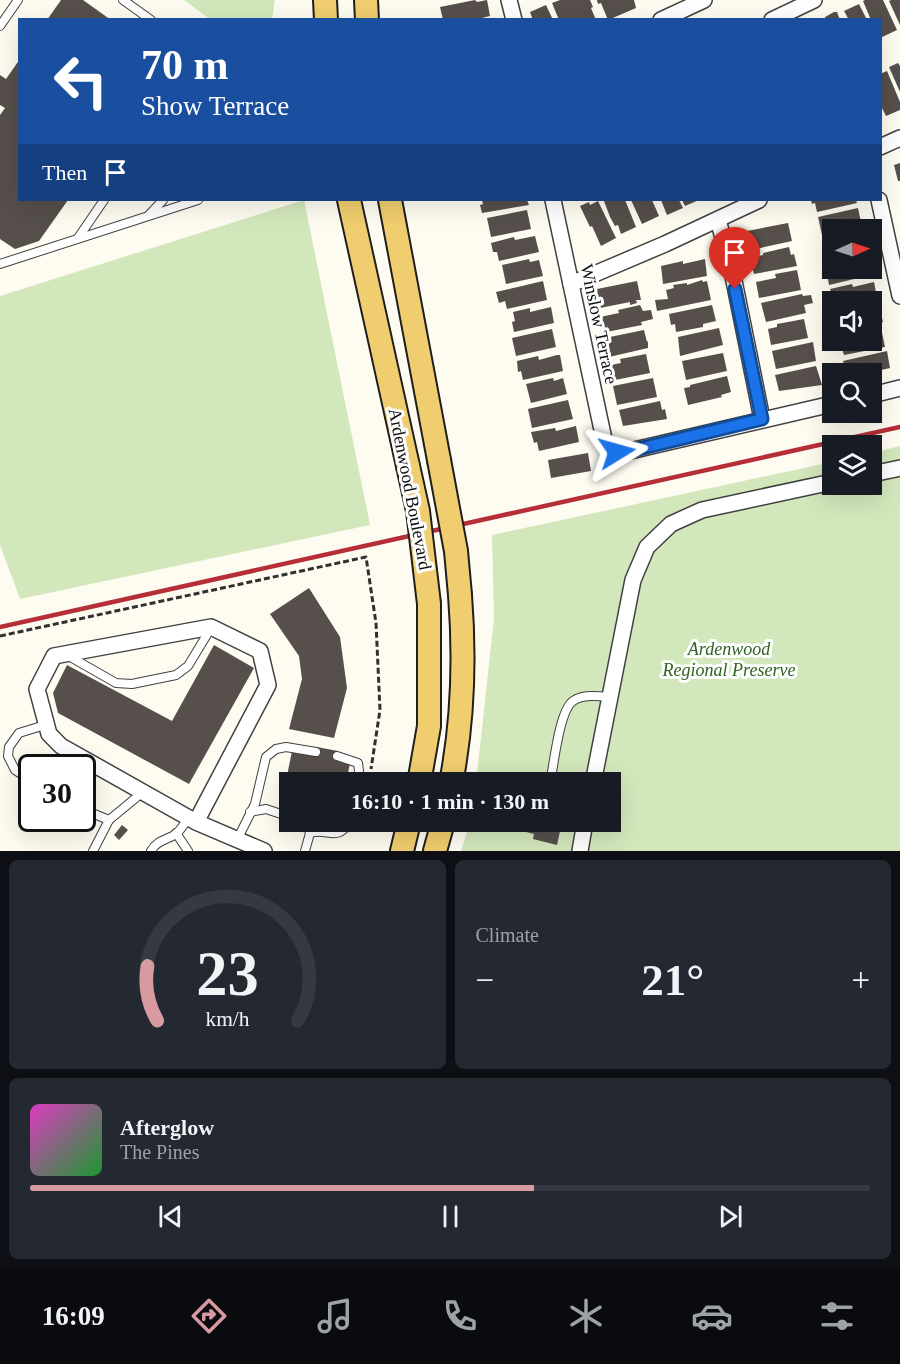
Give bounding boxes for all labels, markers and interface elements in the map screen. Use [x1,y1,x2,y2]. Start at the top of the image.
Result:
icon: left [42,42,120,120]
text: 70 m [141,42,229,88]
text: Show Terrace [141,91,289,121]
icon: arrive [99,156,132,189]
text: Then [42,160,87,185]
north arrow [822,219,882,279]
map controls [822,219,882,495]
pin [709,227,760,289]
icon: arrive [718,236,751,269]
street label: Winslow Terrace [577,262,621,386]
button: sound [822,291,882,351]
button: search [822,363,882,423]
street label: Ardenwood Boulevard [384,406,436,572]
position arrow [585,420,649,484]
button: layers [822,435,882,495]
park label: Ardenwood Regional Preserve [662,639,795,680]
speed limit sign: 30 [18,754,96,832]
text: 16:10 · 1 min · 130 m [351,789,549,814]
text: Climate [476,924,539,946]
text: 23 [196,939,258,1008]
text: 21° [641,955,704,1005]
text: − [476,962,494,998]
text: + [851,962,870,998]
text: km/h [205,1008,250,1032]
text: Afterglow [120,1115,214,1140]
text: The Pines [120,1141,199,1163]
icon: previous [154,1200,187,1233]
icon: pause [434,1200,467,1233]
icon: next [714,1200,747,1233]
icon: directions [188,1295,230,1337]
icon: music [314,1295,356,1337]
icon: phone [439,1295,481,1337]
icon: climate [565,1295,607,1337]
icon: car [691,1295,733,1337]
icon: filters [816,1295,858,1337]
text: 16:09 [42,1301,105,1331]

